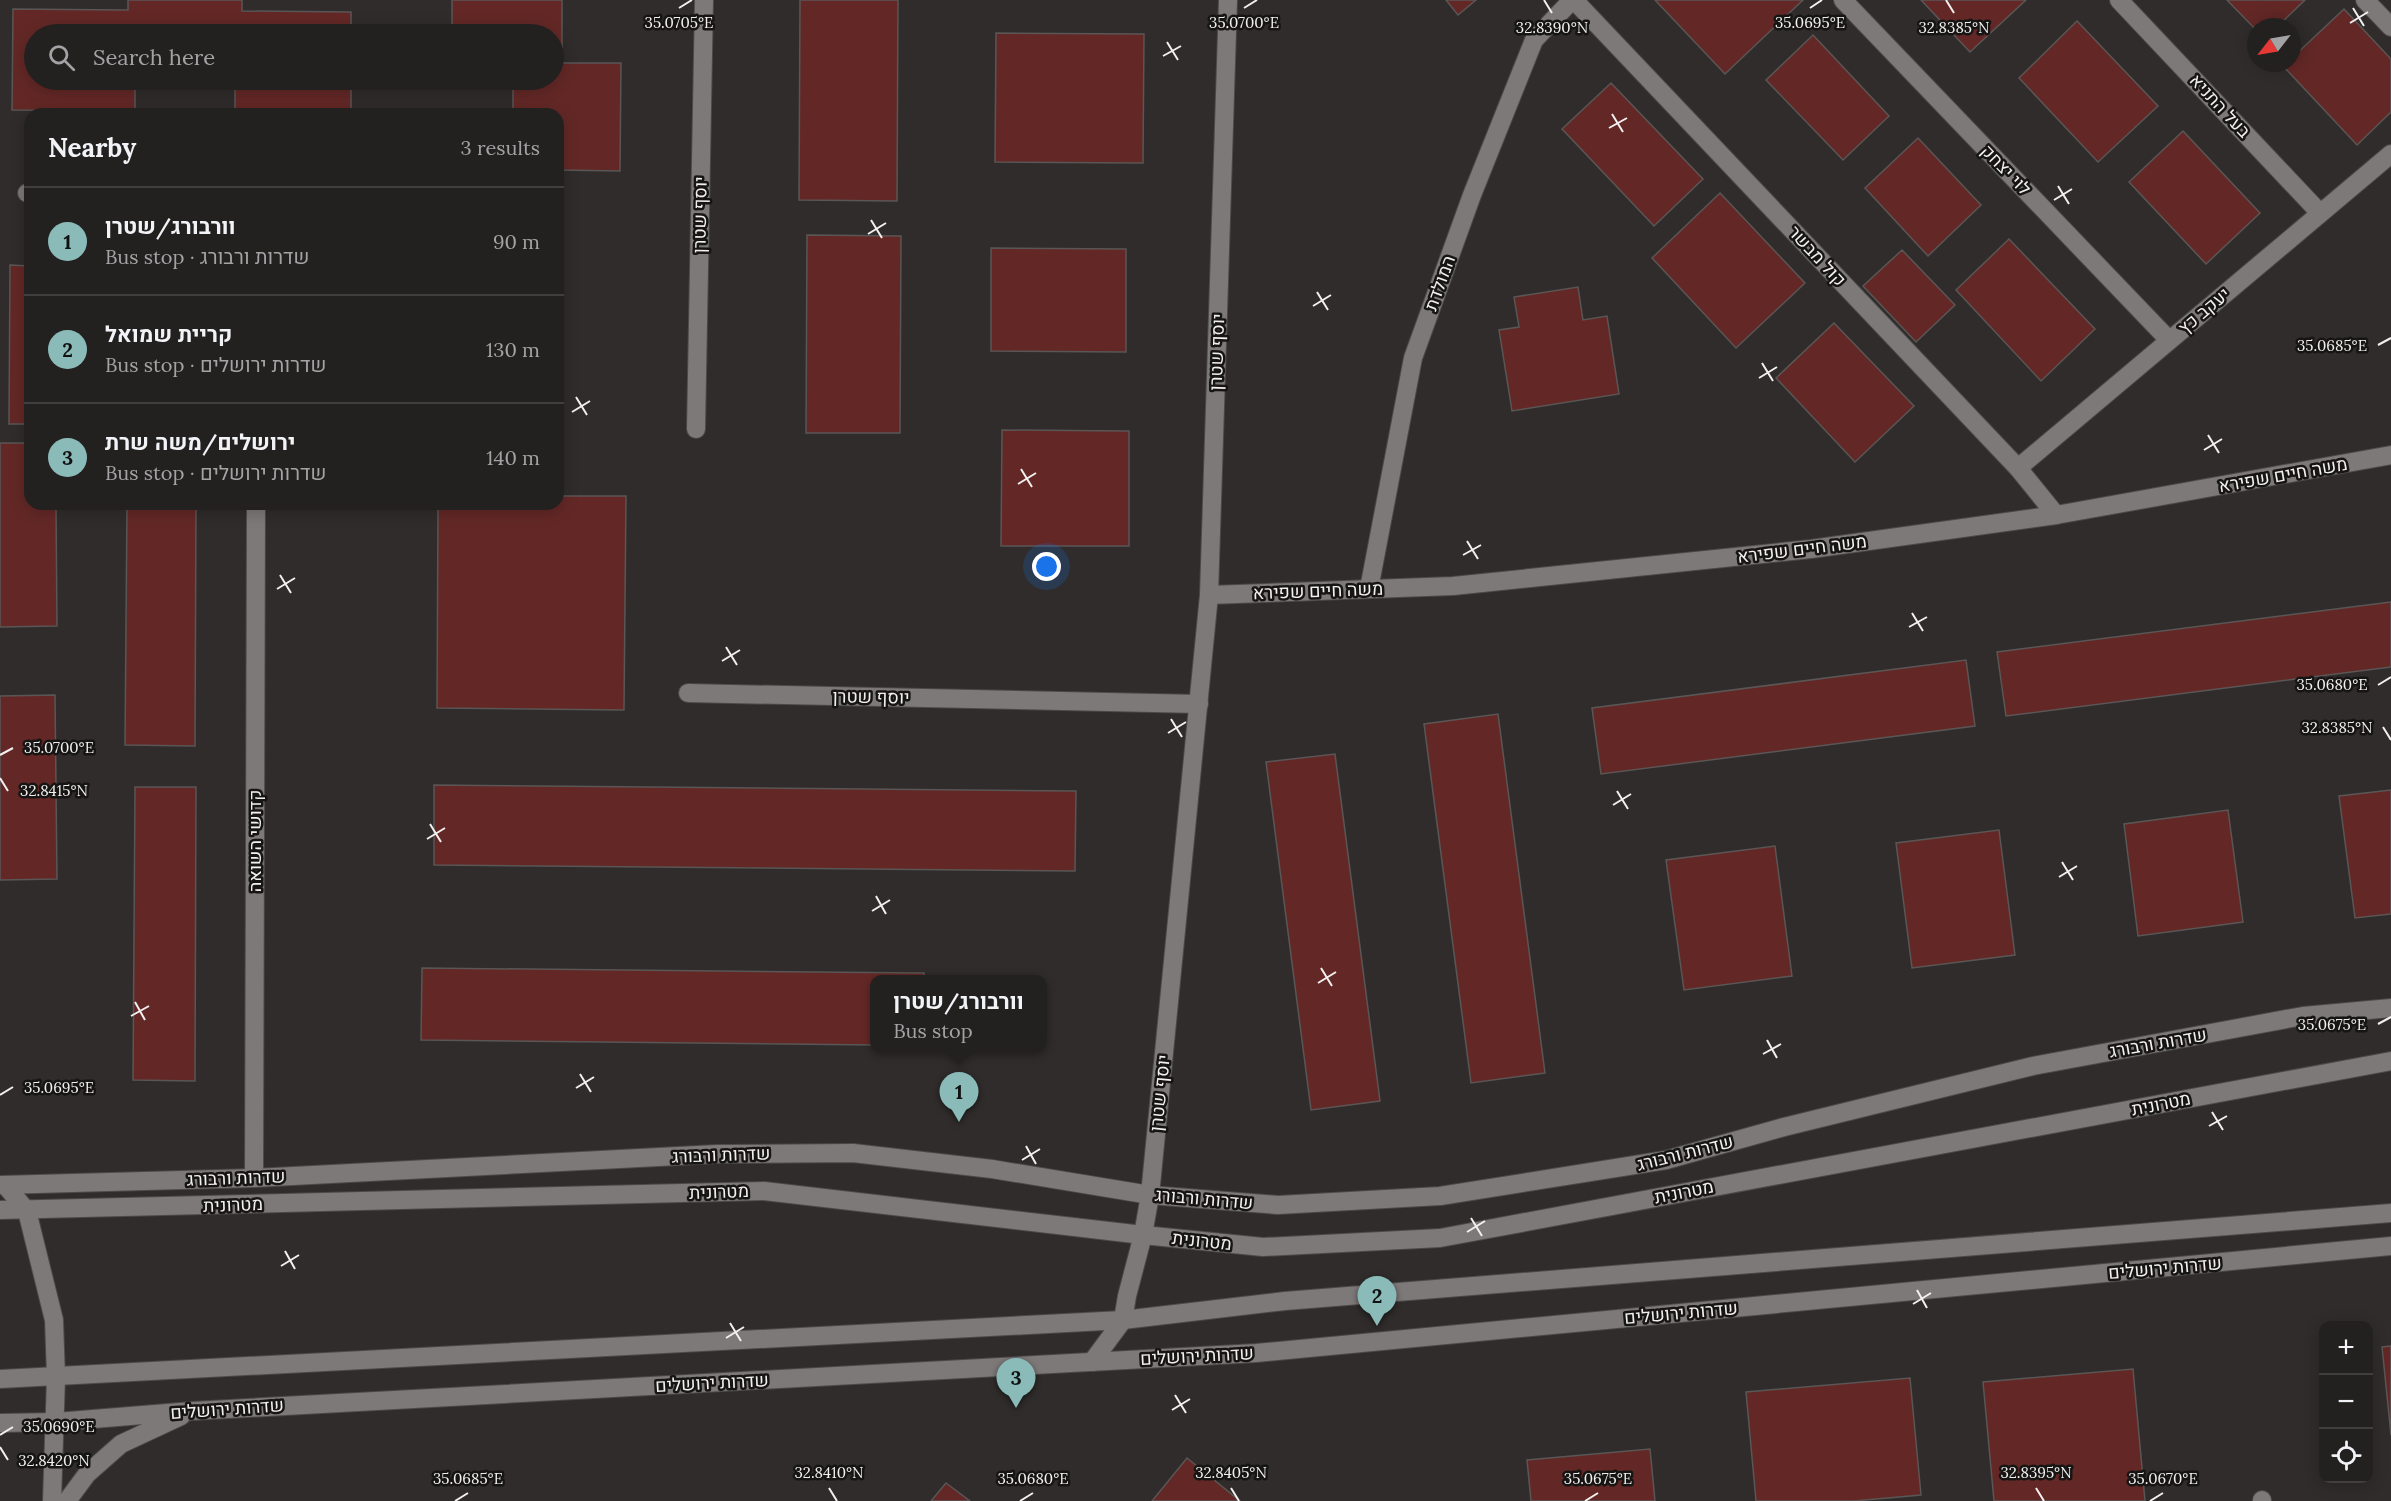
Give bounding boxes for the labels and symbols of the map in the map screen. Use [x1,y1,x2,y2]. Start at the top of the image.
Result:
text: 35.0705°E [645,13,713,32]
text: 35.0700°E [1209,13,1279,32]
text: 35.0695°E [1775,13,1845,32]
text: 32.8390°N [1516,18,1588,37]
text: 32.8385°N [1919,18,1990,37]
north arrow [2247,18,2301,72]
street label: בעל התניא [2185,69,2256,143]
street label: לוי יצחק [1977,139,2036,200]
street label: יוסף שטרן [687,176,712,254]
street label: קול מבשר [1784,221,1851,291]
street label: המולדת [1419,252,1460,314]
street label: יעקב כץ [2173,282,2234,339]
street label: יוסף שטרן [1204,313,1229,391]
text: 35.0685°E [2297,336,2367,355]
street label: משה חיים שפירא [2217,452,2349,497]
street label: משה חיים שפירא [1736,529,1868,568]
your location [1032,552,1061,581]
street label: משה חיים שפירא [1252,577,1384,604]
text: 35.0680°E [2296,675,2368,694]
street label: יוסף שטרן [832,684,910,709]
text: 32.8385°N [2302,718,2373,737]
text: 35.0700°E [24,738,94,757]
text: 32.8415°N [20,781,88,800]
street label: קדושי השואה [243,790,266,892]
text: 35.0675°E [2298,1015,2366,1034]
street label: שדרות ורבורג [2107,1023,2208,1062]
street label: יוסף שטרן [1144,1053,1175,1132]
pin: 1 [940,1072,978,1122]
text: 35.0695°E [24,1078,94,1097]
street label: מטרונית [2129,1087,2192,1121]
street label: שדרות ורבורג [1634,1129,1735,1176]
street label: שדרות ורבורג [671,1141,771,1168]
street label: שדרות ורבורג [186,1164,286,1191]
street label: מטרונית [1652,1175,1715,1209]
street label: מטרונית [689,1179,749,1204]
street label: שדרות ורבורג [1154,1183,1254,1214]
street label: מטרונית [203,1192,263,1217]
street label: מטרונית [1171,1226,1233,1255]
street label: שדרות ירושלים [2107,1251,2223,1284]
pin: 2 [1358,1276,1396,1326]
street label: שדרות ירושלים [1623,1296,1739,1329]
street label: שדרות ירושלים [1140,1341,1254,1370]
pin: 3 [996,1358,1036,1408]
street label: שדרות ירושלים [655,1368,769,1397]
street label: שדרות ירושלים [169,1393,285,1424]
text: 35.0690°E [23,1417,95,1436]
text: 32.8420°N [18,1451,90,1470]
text: 32.8410°N [795,1463,863,1482]
text: 32.8405°N [1195,1463,1267,1482]
text: 32.8395°N [2000,1463,2072,1482]
text: 35.0685°E [433,1469,503,1488]
text: 35.0680°E [997,1469,1069,1488]
text: 35.0675°E [1564,1469,1632,1488]
text: 35.0670°E [2128,1469,2198,1488]

